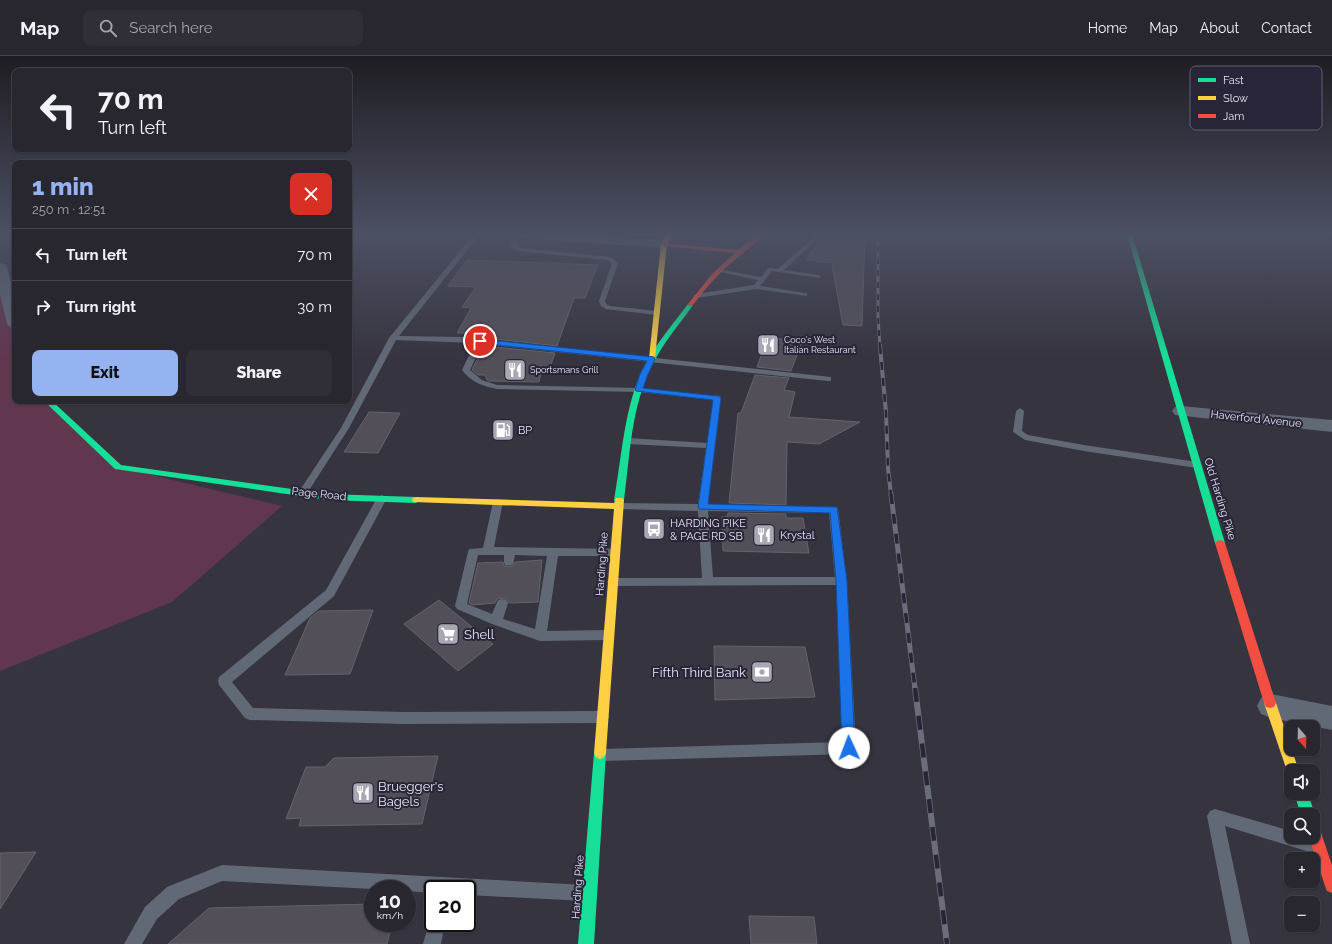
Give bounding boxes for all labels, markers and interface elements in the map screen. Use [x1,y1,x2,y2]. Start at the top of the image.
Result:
search box [83,10,363,46]
text: Map [20,17,59,39]
icon: search [97,17,119,39]
text: Search here [129,19,213,37]
text: Home [1088,20,1127,36]
text: Map [1149,20,1178,36]
text: About [1200,20,1239,36]
text: Contact [1261,20,1312,36]
legend [1190,66,1322,130]
text: Fast [1223,74,1244,87]
text: 70 m [98,83,164,116]
icon: left [32,84,84,136]
text: Slow [1223,92,1248,105]
text: Jam [1223,110,1244,123]
text: Turn left [98,117,167,138]
text: 1 min [32,172,94,201]
button: close [290,173,332,215]
text: 250 m · 12:51 [32,202,106,217]
icon: left [32,244,54,266]
text: Turn left [66,246,127,264]
text: 70 m [297,246,332,264]
icon: right [32,296,54,318]
text: Turn right [66,298,136,316]
text: 30 m [297,298,332,316]
pin [463,324,497,358]
icon: arrive [469,330,491,352]
restaurant icon: Coco's West Italian Restaurant [755,332,781,358]
place label: Coco's West Italian Restaurant [784,335,856,355]
button: Exit [32,350,178,396]
button: Share [186,350,332,396]
restaurant icon: Sportsmans Grill [502,357,528,383]
place label: Sportsmans Grill [530,365,599,375]
street label: Haverford Avenue [1210,408,1303,430]
fuel station icon: BP [490,417,516,443]
place label: BP [518,424,532,437]
street label: Old Harding Pike [1201,456,1239,542]
street label: Page Road [291,485,347,503]
bus stop icon: HARDING PIKE & PAGE RD SB [641,516,667,542]
place label: HARDING PIKE & PAGE RD SB [670,517,746,543]
restaurant icon: Krystal [751,522,777,548]
place label: Krystal [780,529,815,542]
street label: Harding Pike [593,531,611,597]
supermarket icon: Shell [435,621,461,647]
place label: Shell [464,627,495,642]
bank icon: Fifth Third Bank [749,659,775,685]
place label: Fifth Third Bank [652,665,746,680]
north arrow [1284,720,1320,756]
map controls [1284,720,1320,932]
position arrow [828,727,870,769]
button: sound [1284,764,1320,800]
place label: Bruegger's Bagels [378,779,444,809]
restaurant icon: Bruegger's Bagels [350,780,376,806]
button: search [1284,808,1320,844]
button: + [1284,852,1320,888]
street label: Harding Pike [569,854,587,920]
speed limit sign: 20 [424,880,476,932]
text: 10 [379,889,401,913]
button: − [1284,896,1320,932]
text: km/h [377,910,403,921]

